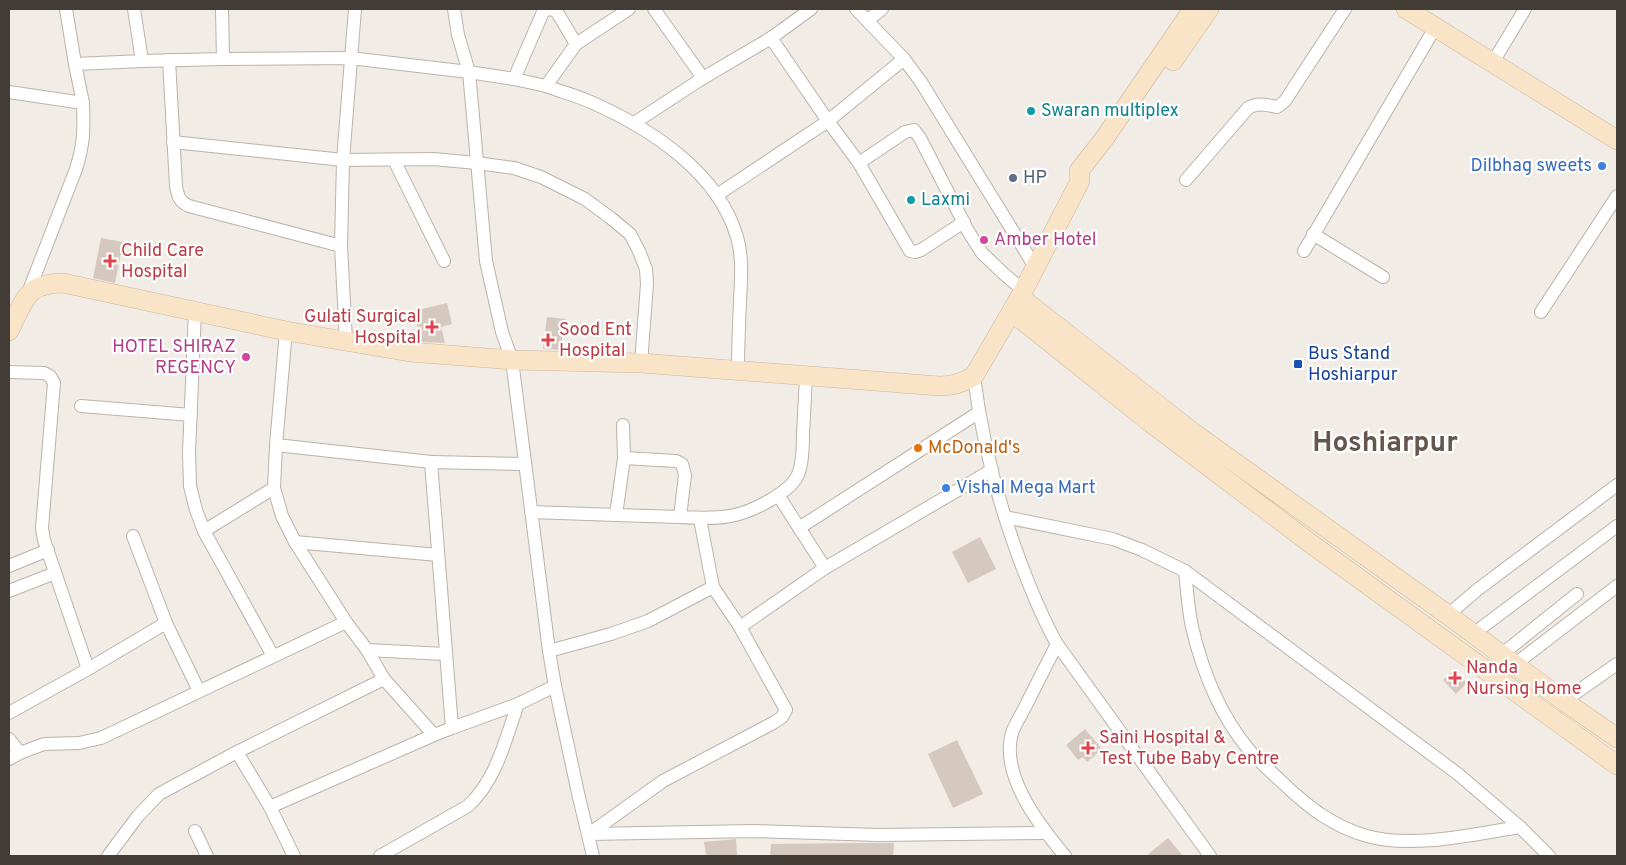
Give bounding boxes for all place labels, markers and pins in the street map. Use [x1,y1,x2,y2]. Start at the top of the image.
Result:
place label: Swaran multiplex [1041,100,1179,123]
marker: Swaran multiplex [1025,105,1037,117]
place label: Dilbhag sweets [1470,155,1592,178]
marker: Dilbhag sweets [1596,160,1608,172]
place label: HP [1023,167,1047,190]
marker: HP [1007,172,1019,184]
place label: Laxmi [921,189,970,212]
marker: Laxmi [905,194,917,206]
place label: Amber Hotel [994,229,1097,252]
marker: Amber Hotel [978,234,990,246]
place label: Child Care Hospital [121,240,204,284]
marker: Child Care Hospital [103,254,117,268]
place label: Gulati Surgical Hospital [304,306,421,350]
place label: Sood Ent Hospital [559,319,632,363]
marker: Gulati Surgical Hospital [425,320,439,334]
marker: Sood Ent Hospital [541,333,555,347]
place label: HOTEL SHIRAZ REGENCY [112,336,236,380]
place label: Bus Stand Hoshiarpur [1308,343,1398,387]
marker: HOTEL SHIRAZ REGENCY [240,351,252,363]
marker: Bus Stand Hoshiarpur [1292,358,1304,370]
place label: McDonald's [928,437,1020,460]
marker: McDonald's [912,442,924,454]
place label: Vishal Mega Mart [956,477,1096,500]
marker: Vishal Mega Mart [940,482,952,494]
place label: Nanda Nursing Home [1466,657,1581,701]
marker: Nanda Nursing Home [1448,671,1462,685]
place label: Saini Hospital & Test Tube Baby Centre [1099,727,1279,771]
marker: Saini Hospital & Test Tube Baby Centre [1081,741,1095,755]

